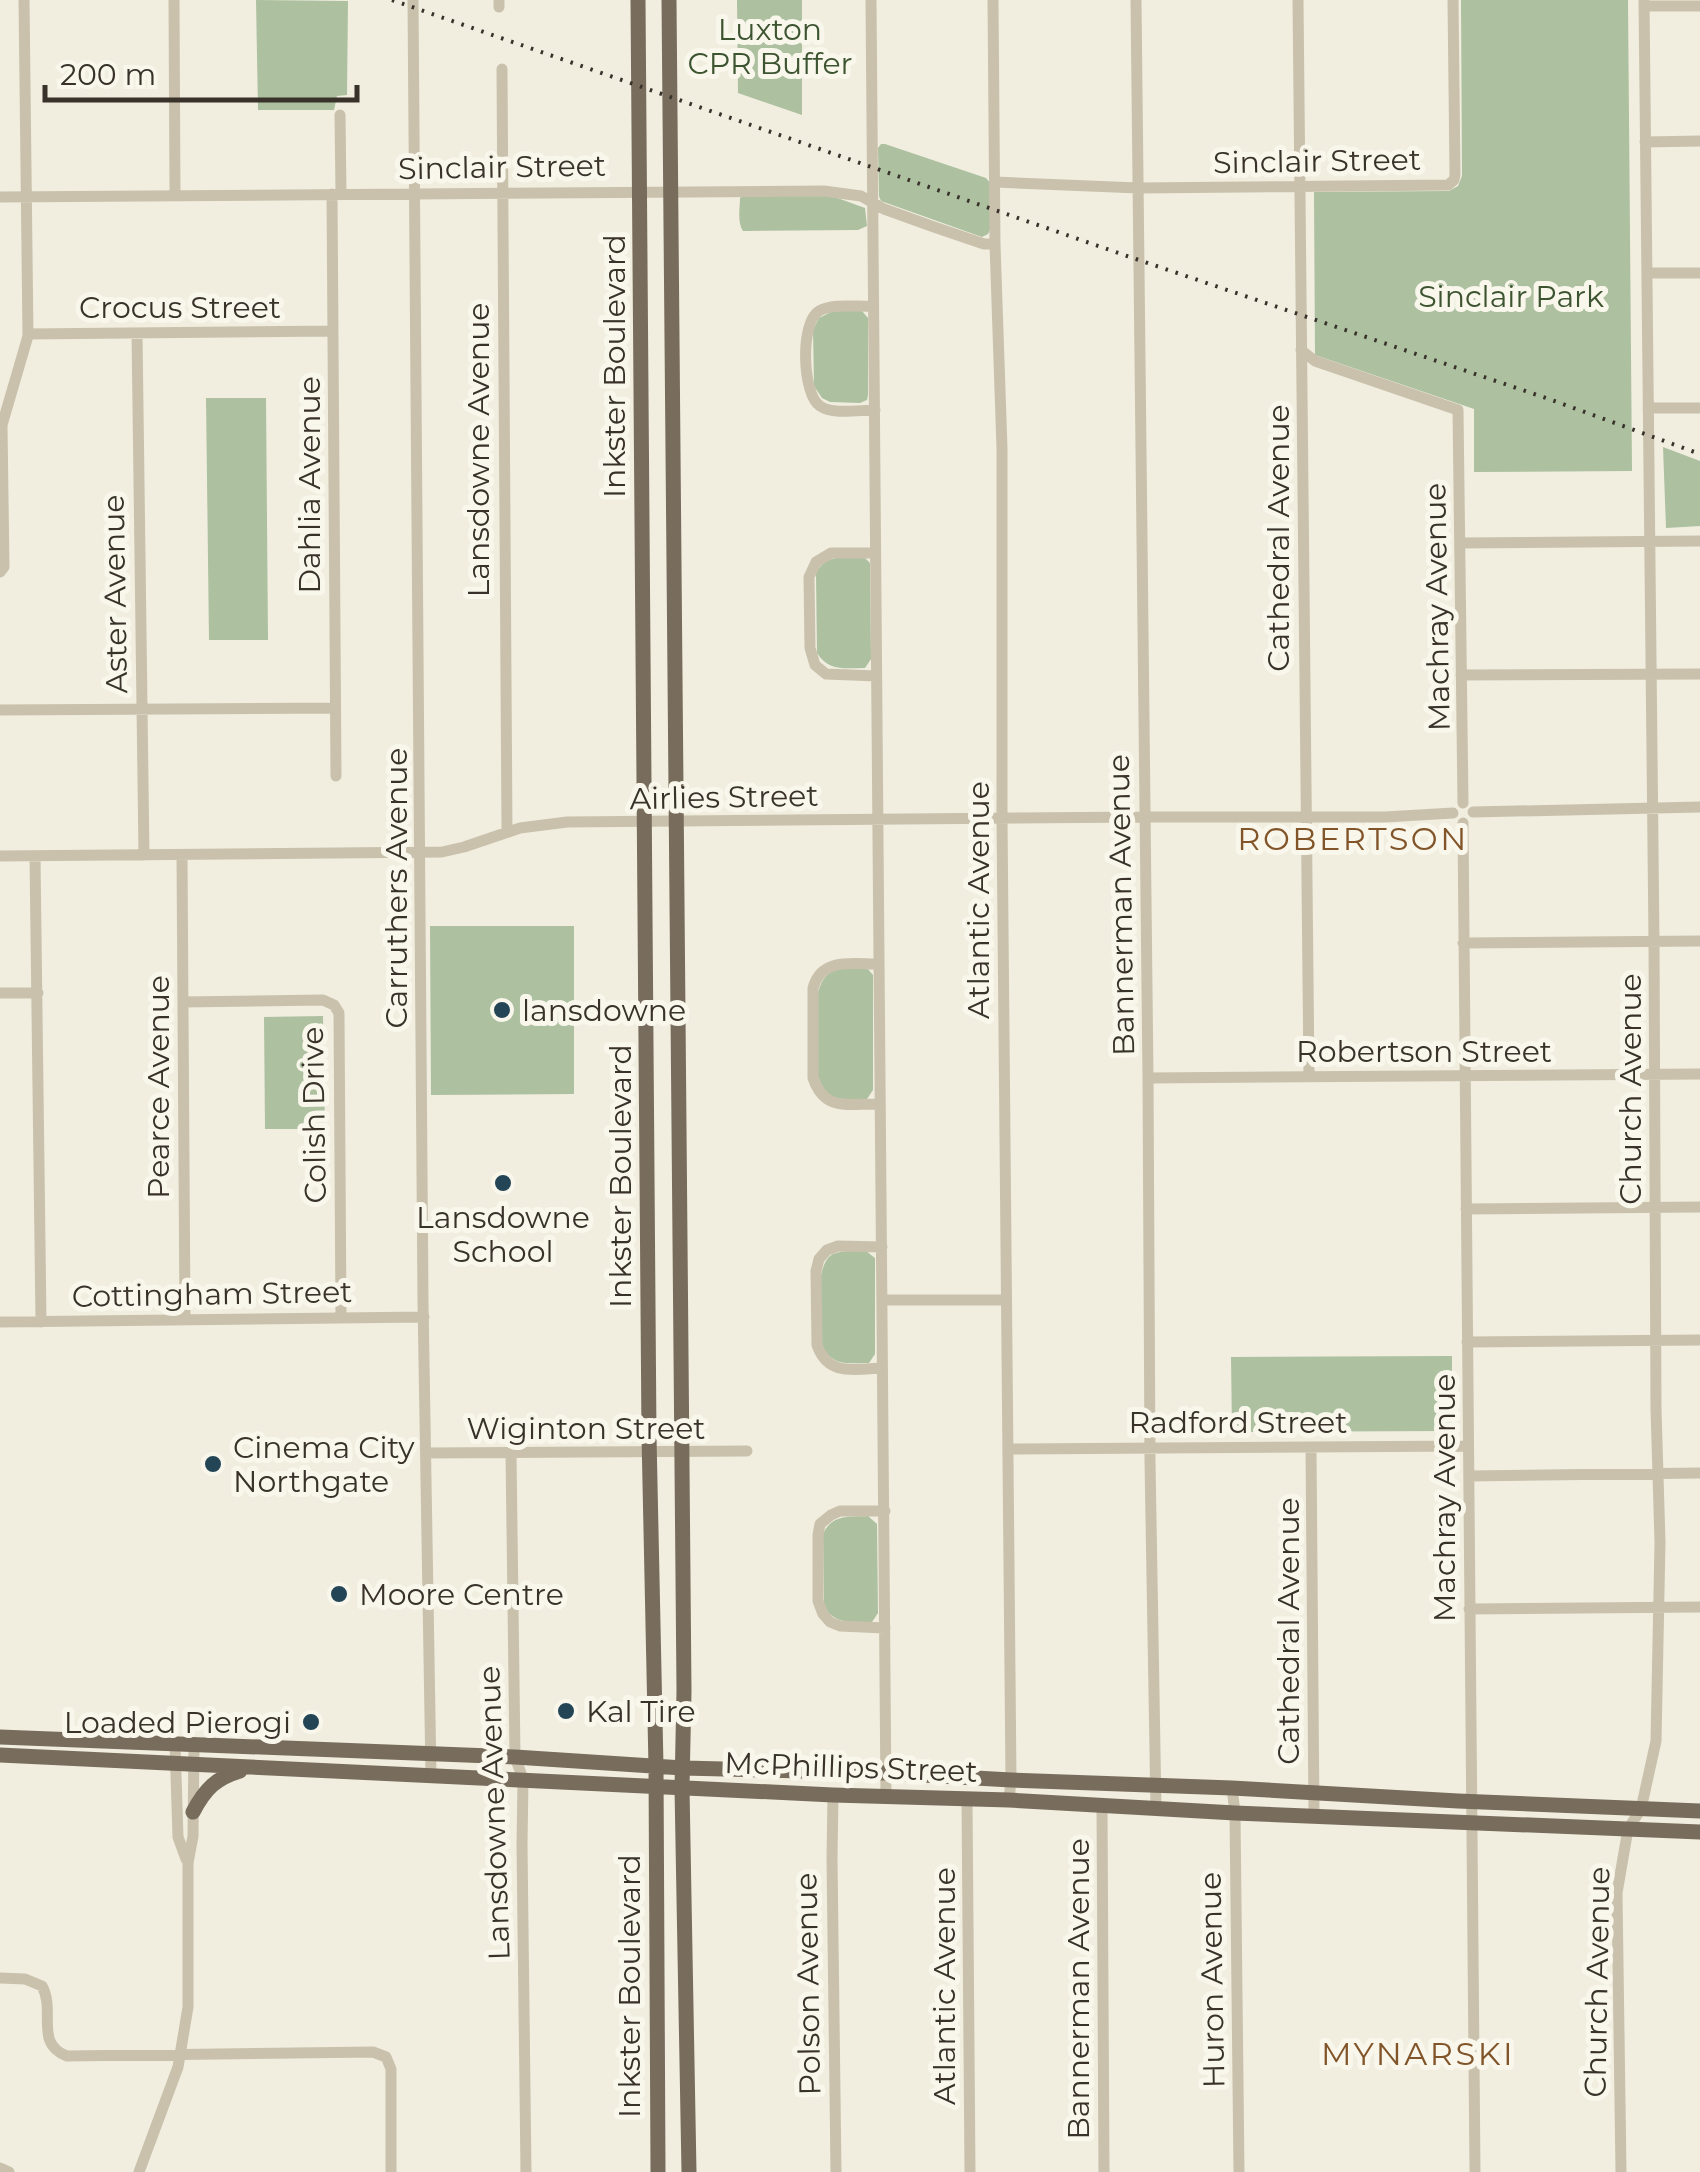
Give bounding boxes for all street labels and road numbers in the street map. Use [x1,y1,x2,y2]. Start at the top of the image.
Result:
street label: Sinclair Street [1213,141,1421,181]
street label: Sinclair Street [398,147,606,187]
street label: Inkster Boulevard [596,234,633,498]
street label: Crocus Street [79,289,281,326]
street label: Lansdowne Avenue [460,303,497,597]
street label: Dahlia Avenue [291,376,328,594]
street label: Cathedral Avenue [1260,404,1297,672]
street label: Machray Avenue [1416,482,1458,732]
street label: Aster Avenue [95,494,135,694]
street label: Carruthers Avenue [378,748,415,1029]
street label: Bannerman Avenue [1100,754,1142,1056]
street label: Airlies Street [629,777,819,817]
street label: Atlantic Avenue [960,781,997,1019]
street label: Church Avenue [1612,973,1649,1205]
street label: Pearce Avenue [140,975,177,1199]
street label: Colish Drive [294,1026,334,1204]
street label: Robertson Street [1296,1033,1552,1070]
street label: Inkster Boulevard [602,1044,639,1308]
street label: Cottingham Street [71,1273,353,1315]
street label: Machray Avenue [1426,1374,1463,1622]
street label: Radford Street [1129,1404,1347,1441]
street label: Wiginton Street [466,1410,706,1447]
street label: Cathedral Avenue [1270,1497,1307,1765]
street label: Lansdowne Avenue [470,1665,518,1961]
street label: McPhillips Street [724,1744,978,1790]
street label: Bannerman Avenue [1060,1838,1097,2140]
street label: Inkster Boulevard [611,1854,648,2118]
street label: Church Avenue [1576,1866,1618,2098]
street label: Atlantic Avenue [926,1867,963,2105]
street label: Polson Avenue [788,1872,828,2096]
street label: Huron Avenue [1192,1872,1232,2088]

